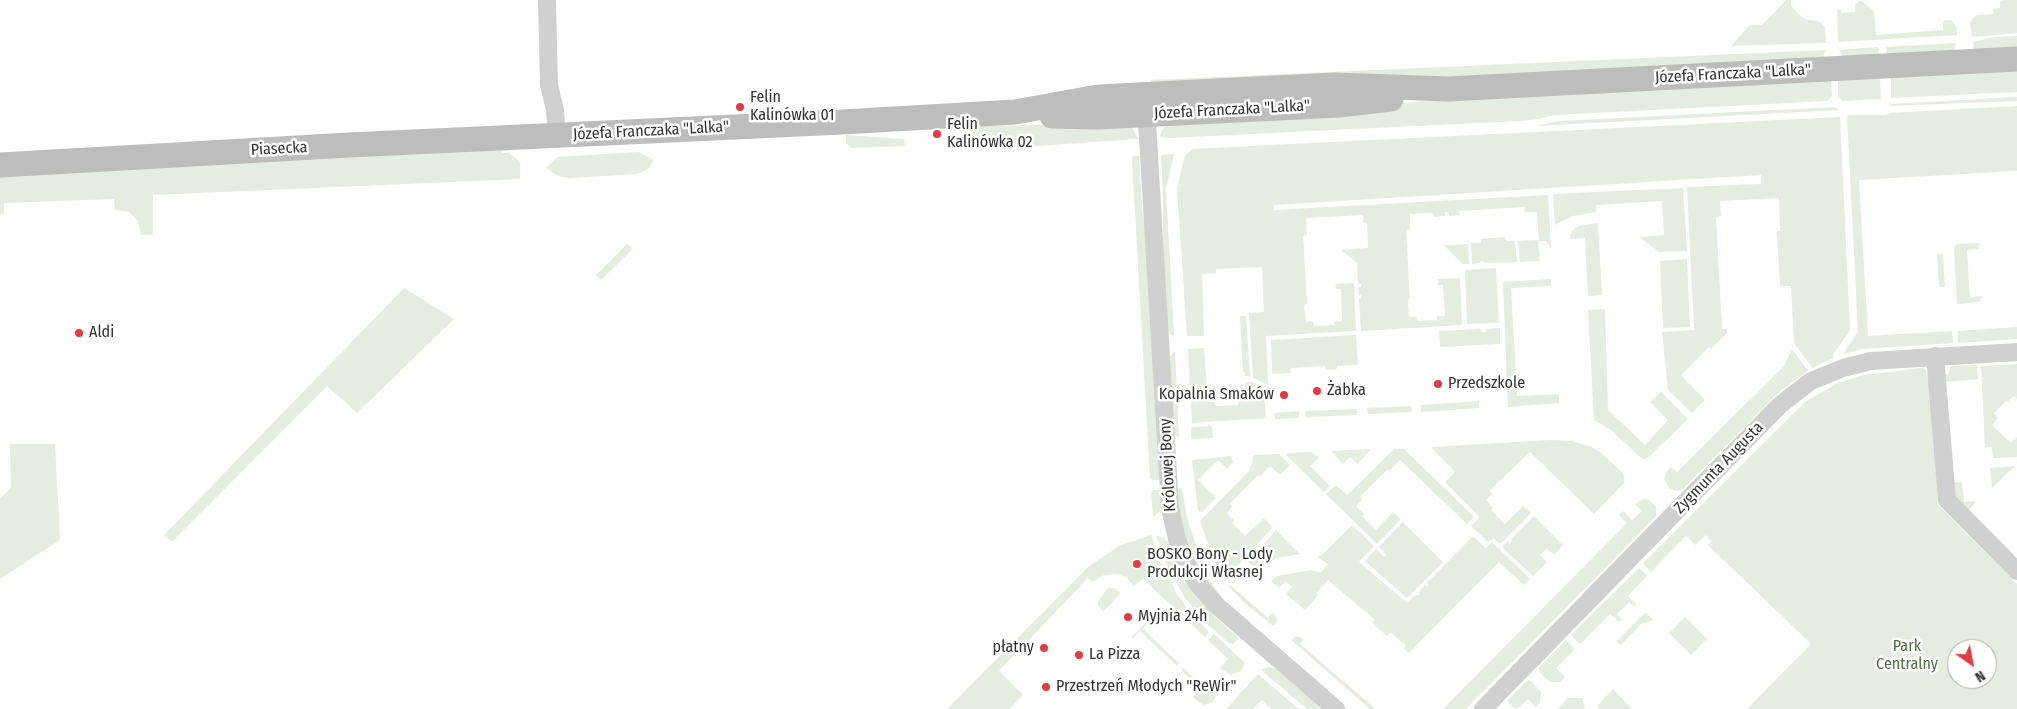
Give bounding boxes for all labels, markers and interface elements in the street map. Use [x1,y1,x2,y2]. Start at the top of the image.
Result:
street label: Józefa Franczaka "Lalka" [1654,60,1812,88]
place label: Felin Kalinówka 01 [750,88,835,126]
street label: Józefa Franczaka "Lalka" [1153,96,1311,124]
marker: Felin Kalinówka 01 [734,101,746,113]
place label: Felin Kalinówka 02 [947,115,1033,153]
street label: Józefa Franczaka "Lalka" [572,117,730,145]
marker: Felin Kalinówka 02 [931,128,943,140]
street label: Piasecka [250,138,308,160]
place label: Aldi [89,323,114,343]
marker: Aldi [73,327,85,339]
place label: Przedszkole [1448,374,1525,394]
marker: Przedszkole [1432,378,1444,390]
place label: Żabka [1327,381,1366,401]
place label: Kopalnia Smaków [1159,385,1274,405]
marker: Żabka [1311,385,1323,397]
marker: Kopalnia Smaków [1278,389,1290,401]
street label: Królowej Bony [1156,418,1180,512]
street label: Zygmunta Augusta [1670,418,1768,518]
place label: BOSKO Bony - Lody Produkcji Własnej [1147,545,1273,583]
marker: BOSKO Bony - Lody Produkcji Własnej [1131,558,1143,570]
place label: Myjnia 24h [1138,607,1208,627]
marker: Myjnia 24h [1122,611,1134,623]
park label: Park Centralny [1876,637,1938,675]
place label: płatny [992,638,1034,658]
north arrow [1947,639,1997,689]
marker: płatny [1038,642,1050,654]
place label: La Pizza [1089,645,1140,665]
marker: La Pizza [1073,649,1085,661]
text: N [1972,667,1988,686]
place label: Przestrzeń Młodych "ReWir" [1056,677,1236,697]
marker: Przestrzeń Młodych "ReWir" [1040,681,1052,693]

